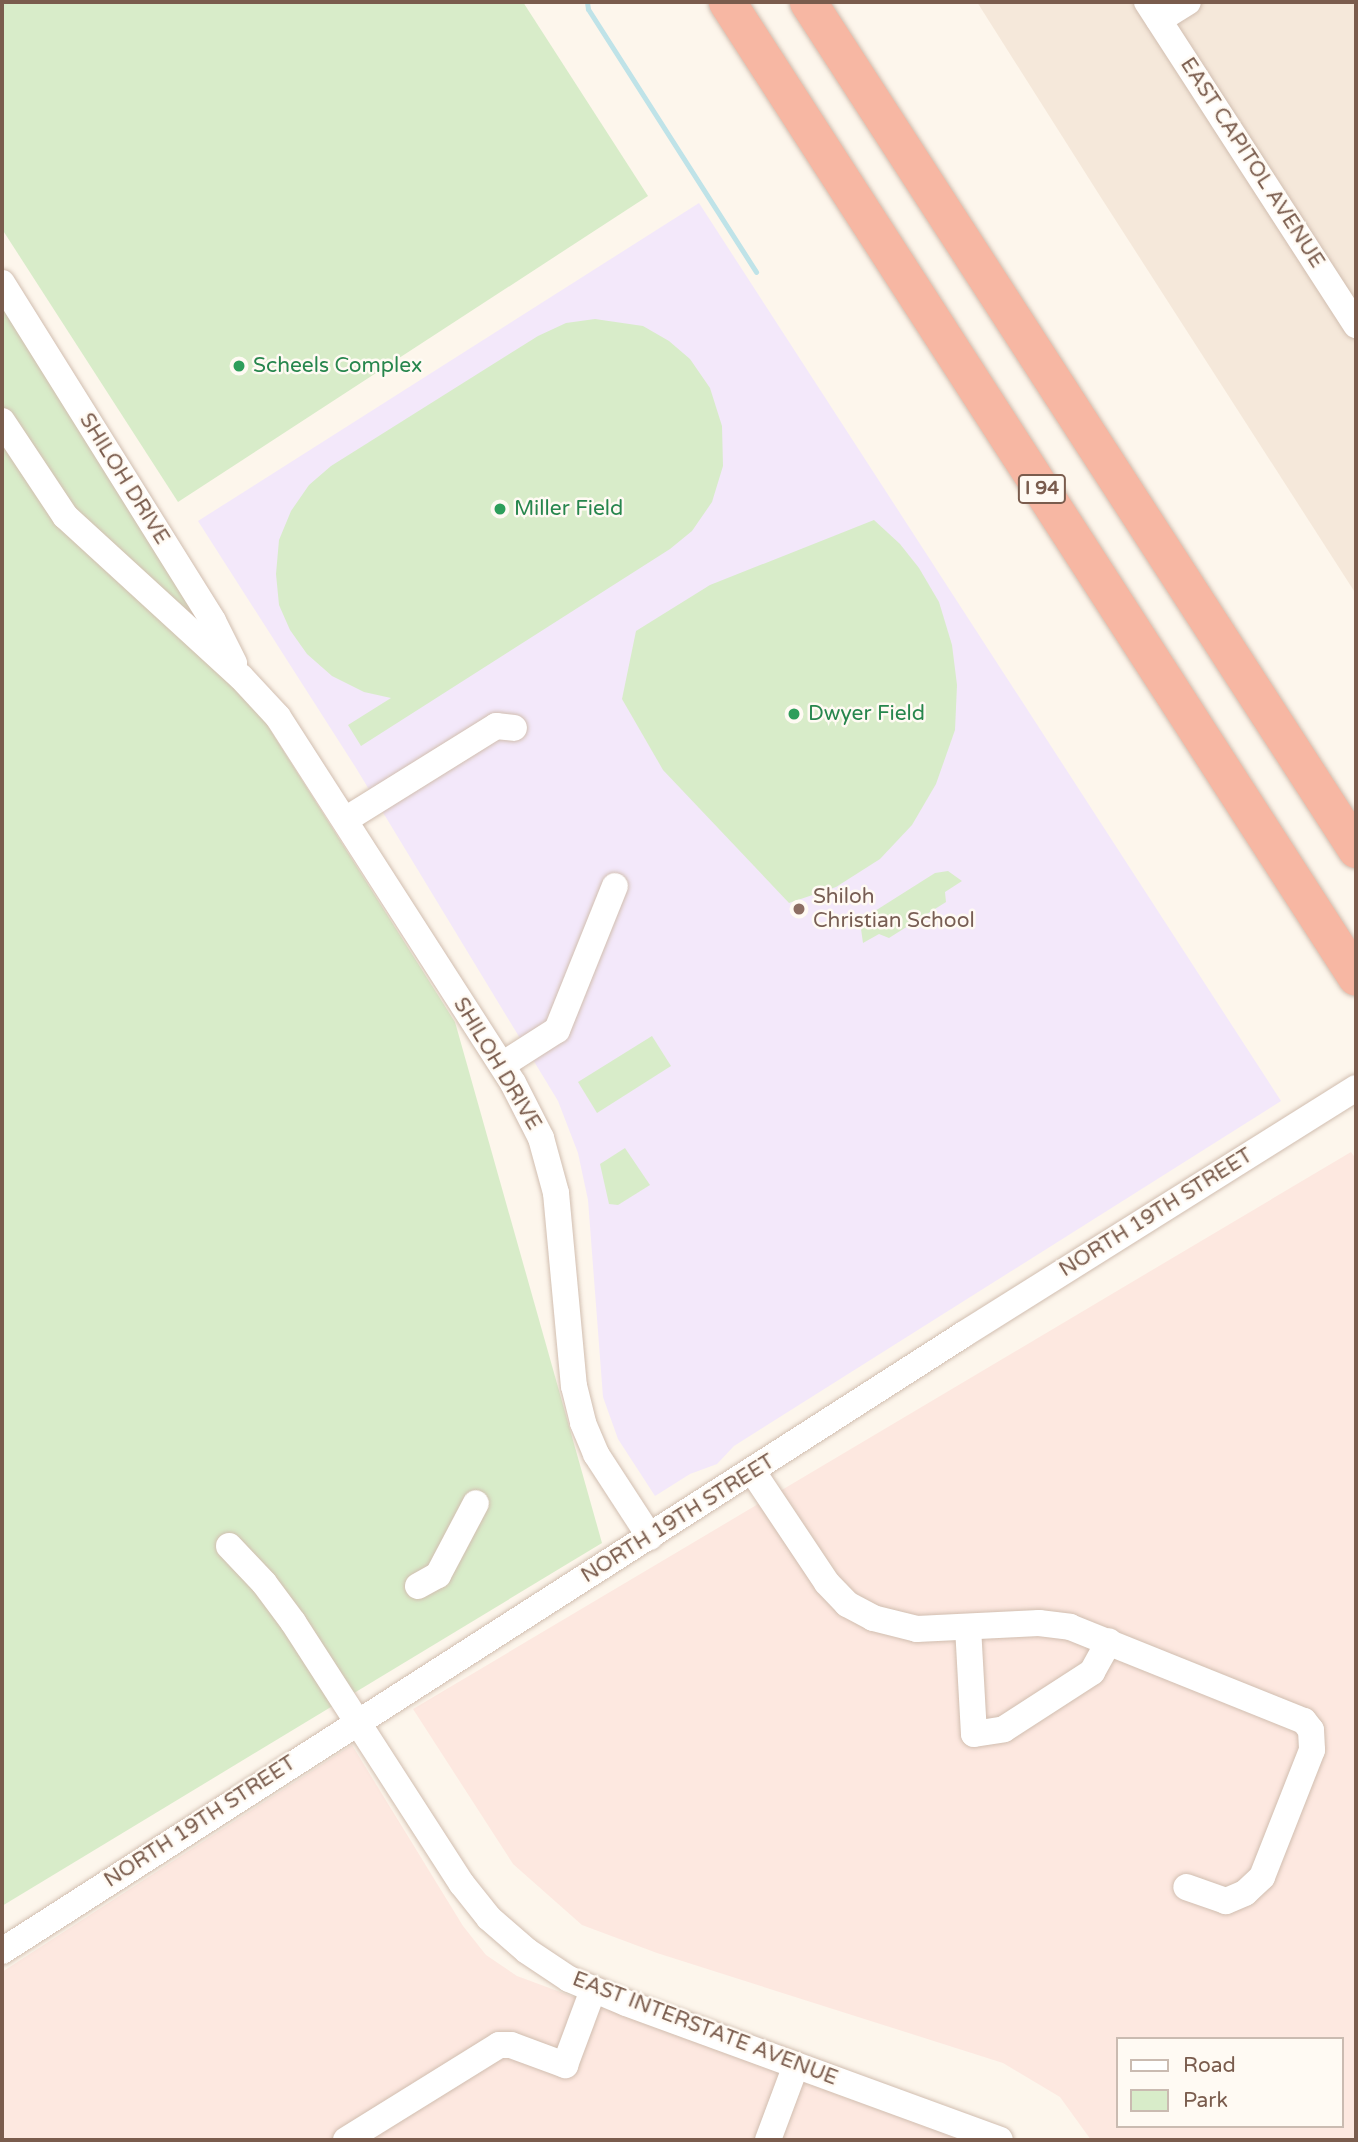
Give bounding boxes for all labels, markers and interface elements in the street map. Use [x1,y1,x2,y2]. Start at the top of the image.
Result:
street label: EAST CAPITOL AVENUE [1175,53,1329,273]
place label: Scheels Complex [253,353,422,379]
marker: Scheels Complex [231,358,247,374]
street label: SHILOH DRIVE [74,409,174,549]
road number: I 94 [1018,474,1066,504]
place label: Miller Field [514,496,623,522]
marker: Miller Field [492,501,508,517]
place label: Dwyer Field [808,701,925,727]
marker: Dwyer Field [786,706,802,722]
place label: Shiloh Christian School [813,884,975,934]
marker: Shiloh Christian School [791,901,807,917]
street label: SHILOH DRIVE [448,993,546,1135]
street label: NORTH 19TH STREET [1055,1143,1257,1283]
street label: NORTH 19TH STREET [577,1449,779,1589]
street label: NORTH 19TH STREET [100,1751,300,1893]
street label: EAST INTERSTATE AVENUE [569,1967,841,2091]
legend [1116,2037,1344,2128]
text: Road [1183,2053,1236,2078]
text: Park [1183,2088,1228,2113]

